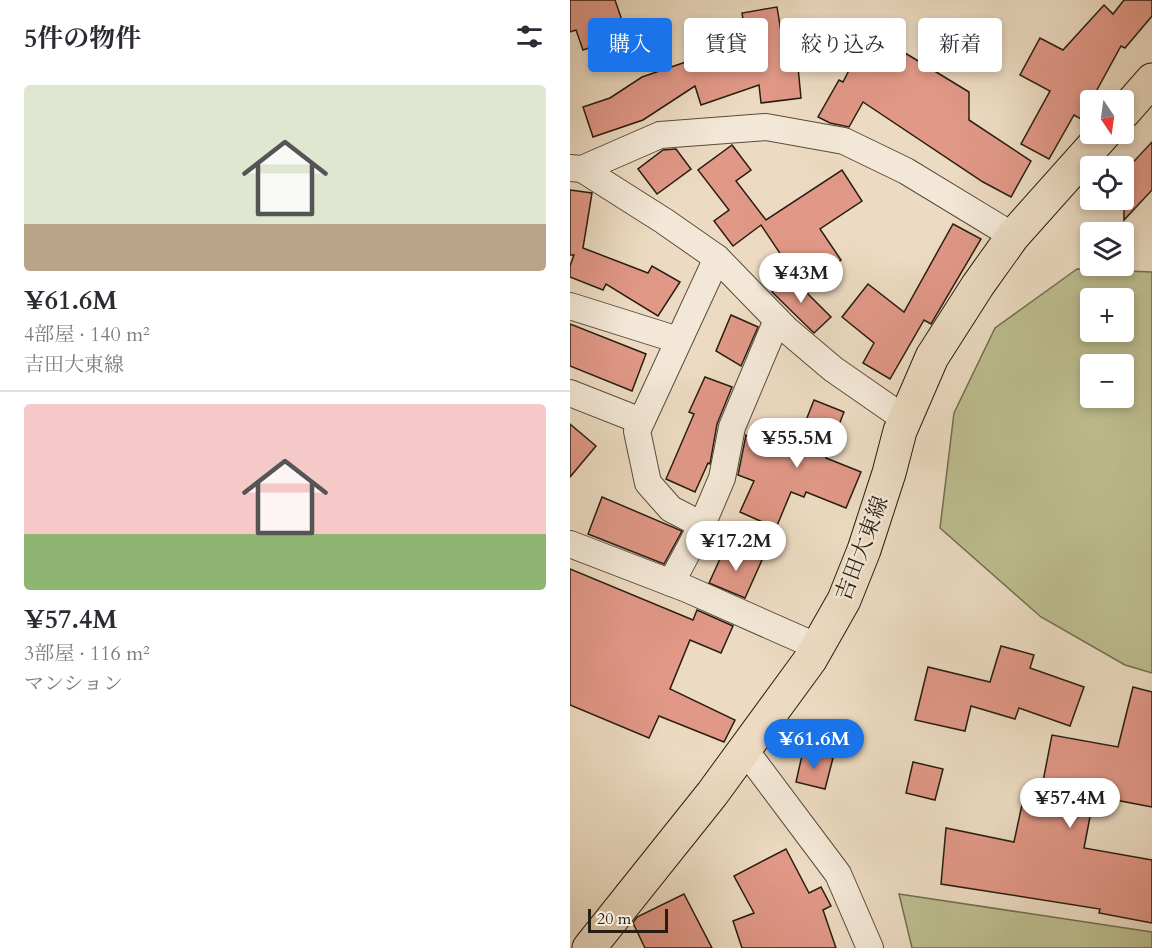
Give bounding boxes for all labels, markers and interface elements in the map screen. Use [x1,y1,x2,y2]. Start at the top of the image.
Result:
chip: 購入 [588,18,672,72]
chip: 賃貸 [684,18,768,72]
chip: 絞り込み [780,18,906,72]
chip: 新着 [918,18,1002,72]
icon: filters [513,20,546,53]
text: 5件の物件 [24,21,141,56]
north arrow [1080,90,1134,144]
map controls [1080,90,1134,408]
icon: home [231,124,339,232]
button: locate [1080,156,1134,210]
button: layers [1080,222,1134,276]
pin: ¥43M [765,253,837,304]
text: ¥43M [773,259,829,286]
text: ¥61.6M [24,283,117,318]
button: + [1080,288,1134,342]
text: 4部屋 · 140 m² [24,321,150,348]
text: 吉田大東線 [24,351,124,378]
button: − [1080,354,1134,408]
pin: ¥55.5M [748,418,846,469]
text: ¥55.5M [761,424,833,451]
icon: home [231,443,339,551]
street label: 吉田大東線 [828,492,896,605]
pin: ¥17.2M [687,521,785,572]
text: ¥17.2M [700,527,772,554]
text: ¥57.4M [24,602,117,637]
text: 3部屋 · 116 m² [24,640,150,667]
text: マンション [24,670,123,697]
pin: ¥61.6M [765,719,863,770]
text: ¥61.6M [778,725,850,752]
pin: ¥57.4M [1021,778,1119,829]
text: ¥57.4M [1034,784,1106,811]
scale bar [588,906,668,934]
text: 20 m [597,908,631,930]

